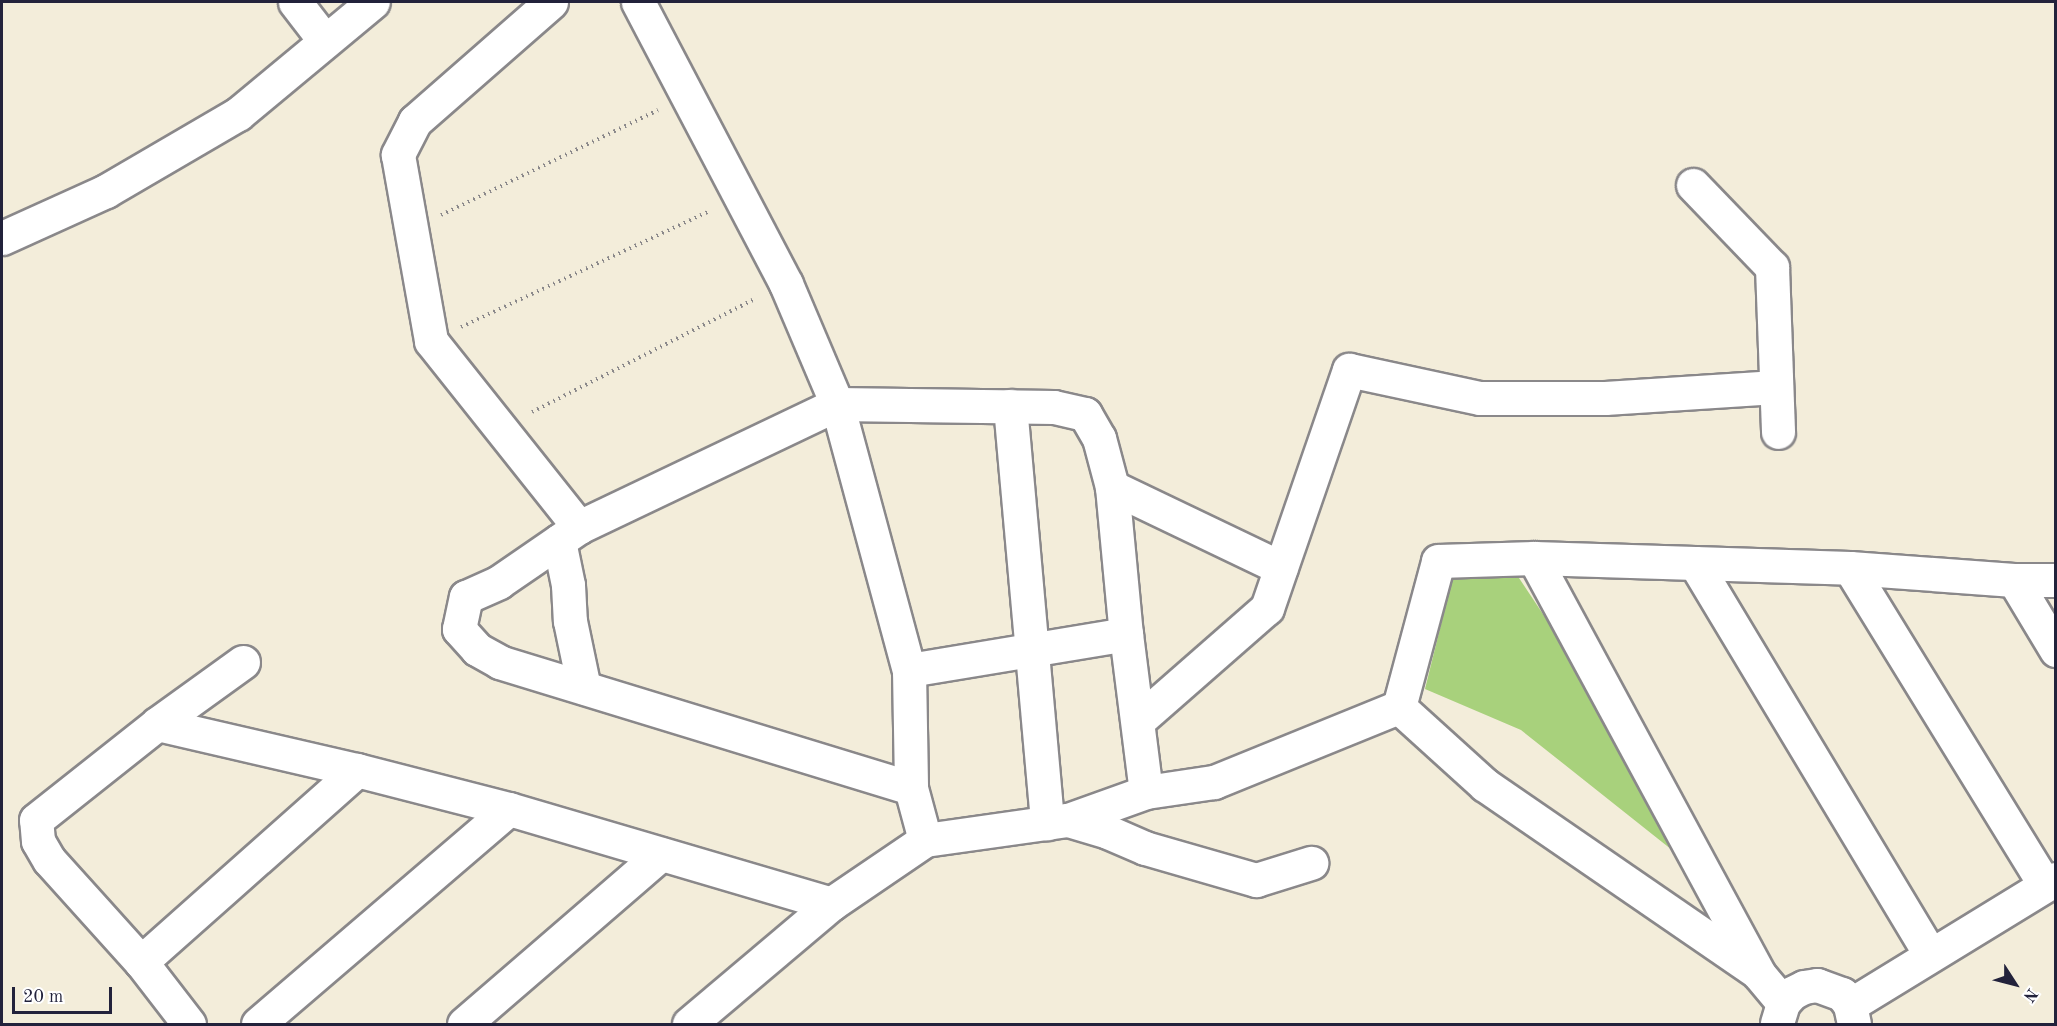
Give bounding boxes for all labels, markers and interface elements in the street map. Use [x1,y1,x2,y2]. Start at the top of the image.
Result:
north arrow [1985,954,2045,1014]
scale bar [15,975,116,1013]
text: N [2019,985,2040,1004]
text: 20 m [23,988,63,1006]

